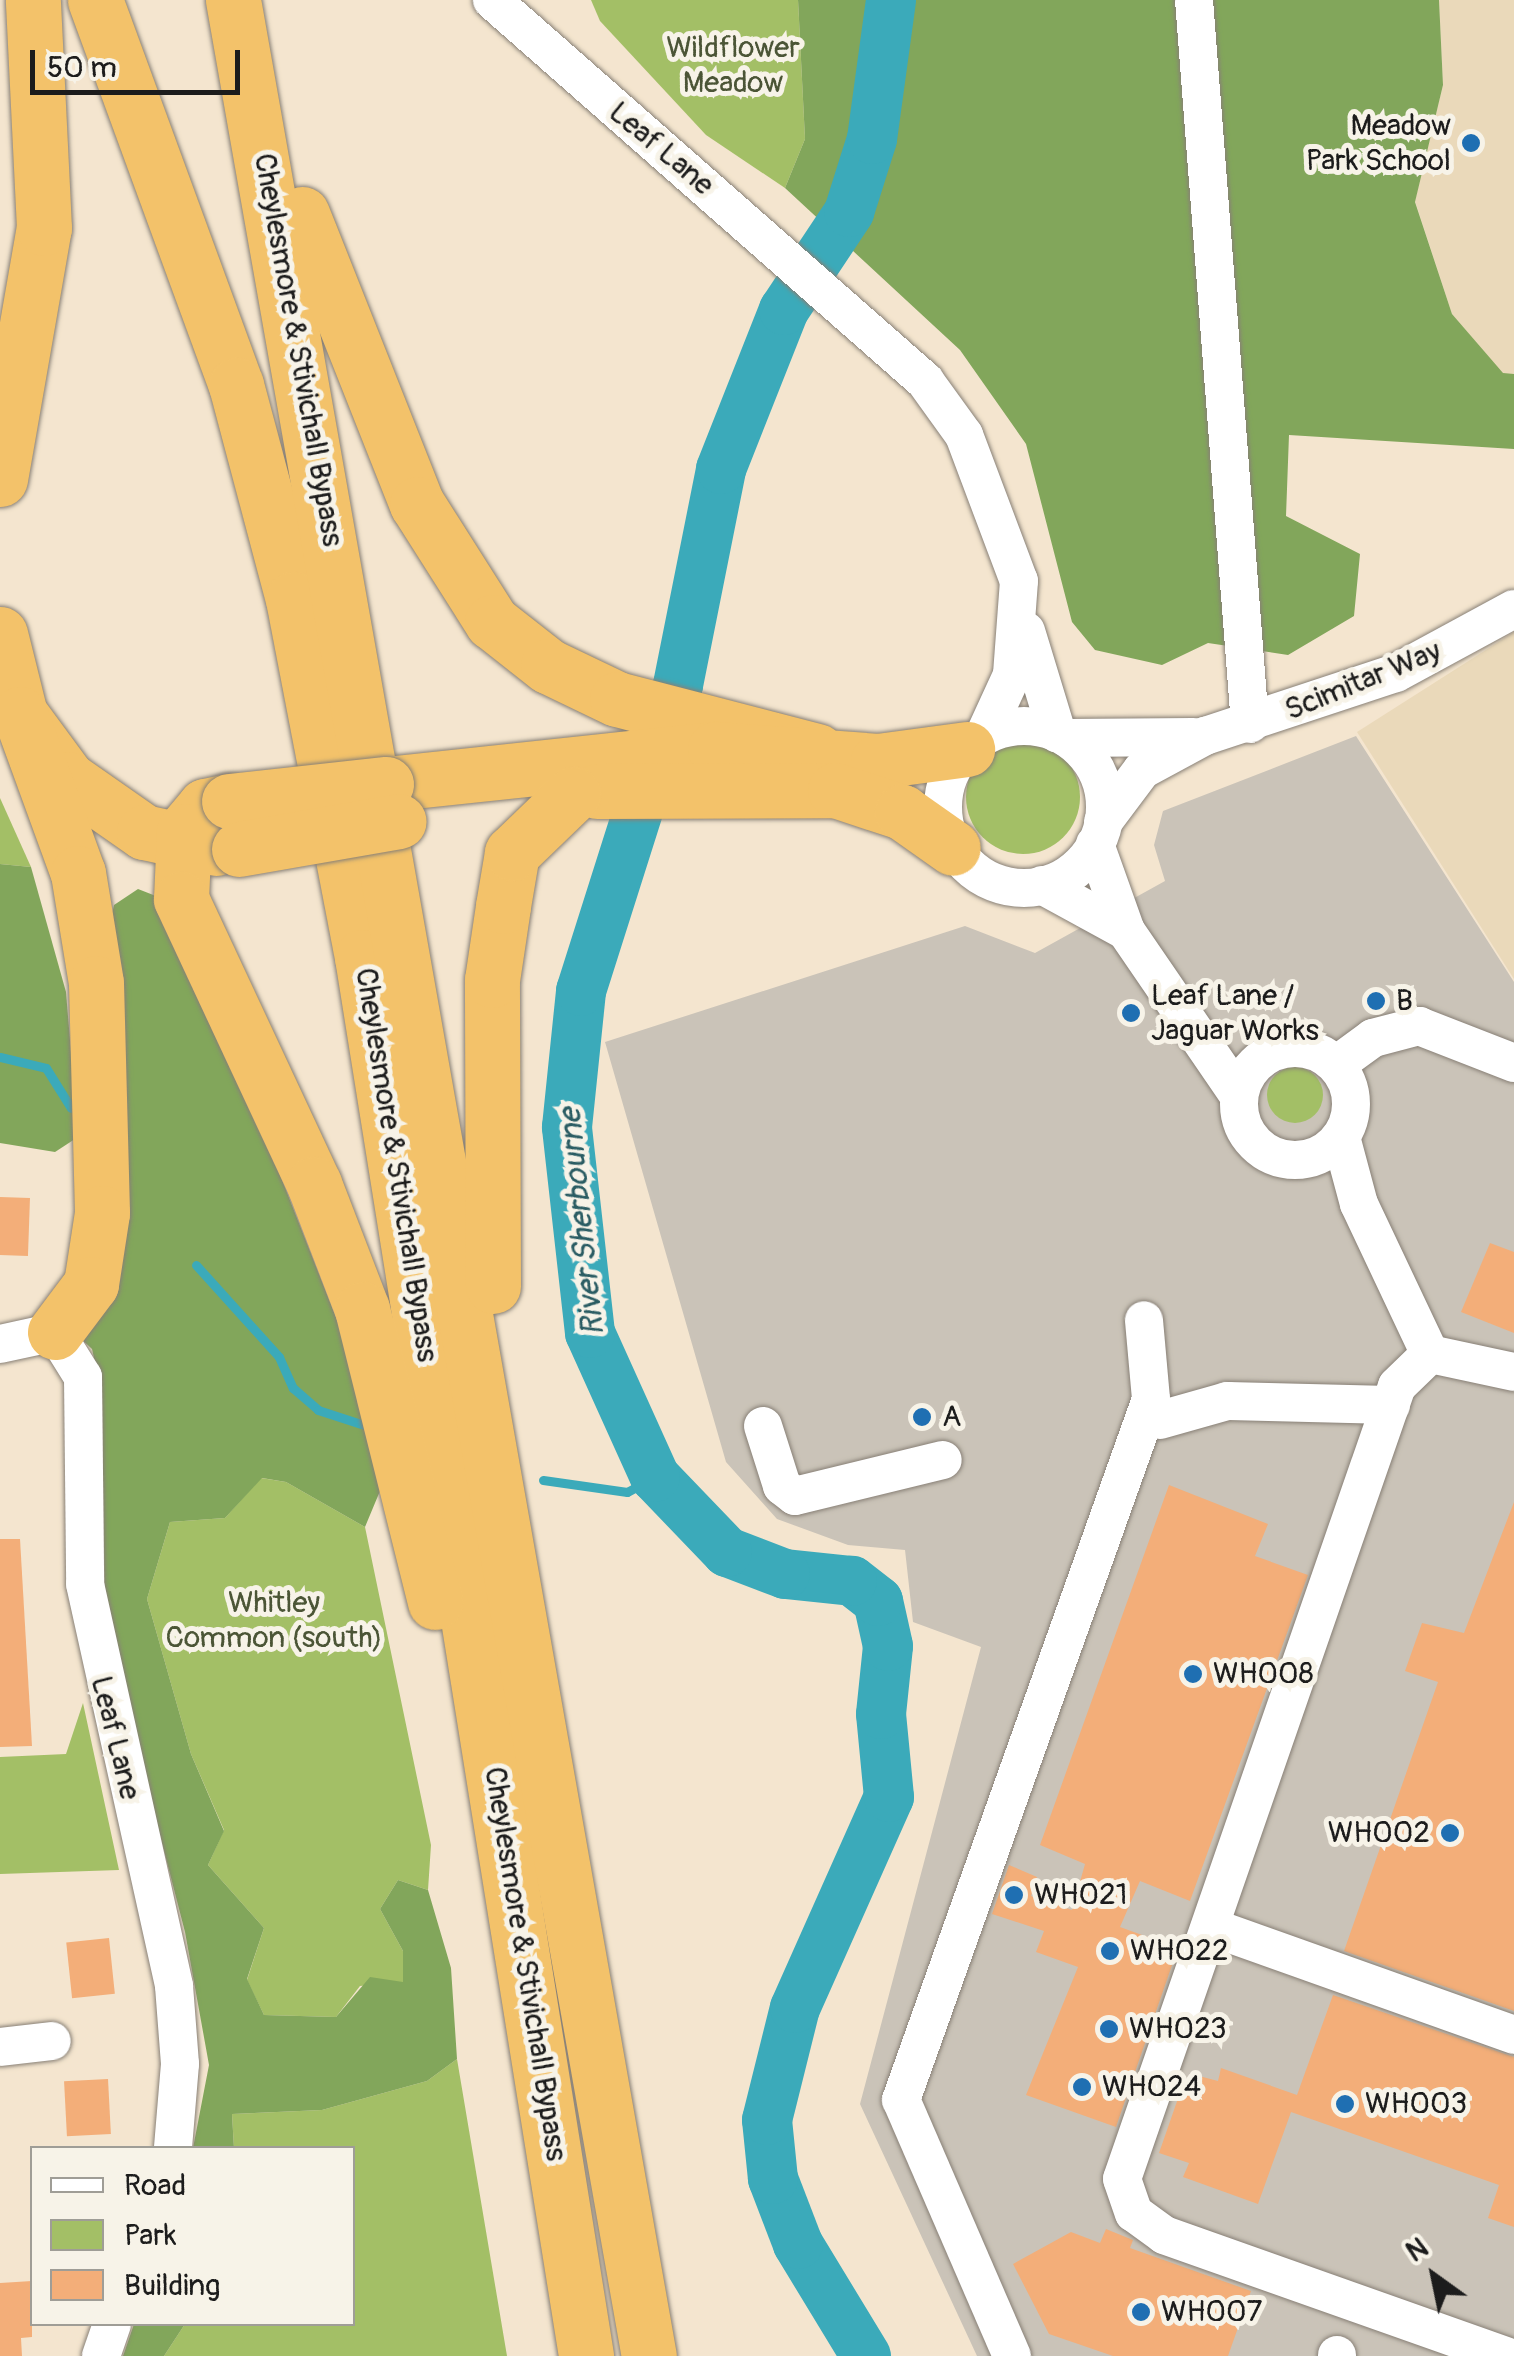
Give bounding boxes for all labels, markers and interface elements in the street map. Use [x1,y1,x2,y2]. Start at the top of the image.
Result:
scale bar [35,30,245,92]
park label: Wildflower Meadow [666,30,800,100]
text: 50 m [47,49,117,86]
street label: Leaf Lane [601,95,721,203]
place label: Meadow Park School [1306,108,1451,178]
marker: Meadow Park School [1460,132,1482,154]
street label: Cheylesmore & Stivichall Bypass [246,151,350,549]
street label: Scimitar Way [1280,633,1446,729]
street label: Cheylesmore & Stivichall Bypass [347,965,445,1365]
place label: Leaf Lane / Jaguar Works [1151,978,1319,1048]
place label: B [1396,983,1413,1019]
marker: B [1365,990,1387,1012]
marker: Leaf Lane / Jaguar Works [1120,1002,1142,1024]
water label: River Sherbourne [551,1106,613,1338]
place label: A [942,1399,961,1435]
marker: A [911,1406,933,1428]
park label: Whitley Common (south) [165,1585,383,1656]
place label: WH008 [1213,1656,1314,1692]
marker: WH008 [1182,1663,1204,1685]
street label: Leaf Lane [82,1672,148,1804]
street label: Cheylesmore & Stivichall Bypass [476,1764,574,2164]
place label: WH002 [1328,1815,1430,1851]
marker: WH002 [1439,1822,1461,1844]
place label: WH021 [1034,1877,1128,1913]
marker: WH021 [1003,1884,1025,1906]
place label: WH022 [1130,1933,1229,1969]
marker: WH022 [1099,1940,1121,1962]
place label: WH023 [1129,2011,1227,2047]
marker: WH023 [1098,2018,1120,2040]
place label: WH024 [1102,2069,1201,2105]
marker: WH024 [1071,2076,1093,2098]
place label: WH003 [1365,2086,1467,2122]
marker: WH003 [1334,2093,1356,2115]
legend [30,2146,355,2326]
text: Road [124,2167,186,2204]
text: Park [124,2217,177,2254]
north arrow [1384,2226,1484,2326]
text: N [1400,2231,1435,2270]
text: Building [124,2267,220,2304]
place label: WH007 [1161,2294,1262,2330]
marker: WH007 [1130,2301,1152,2323]

